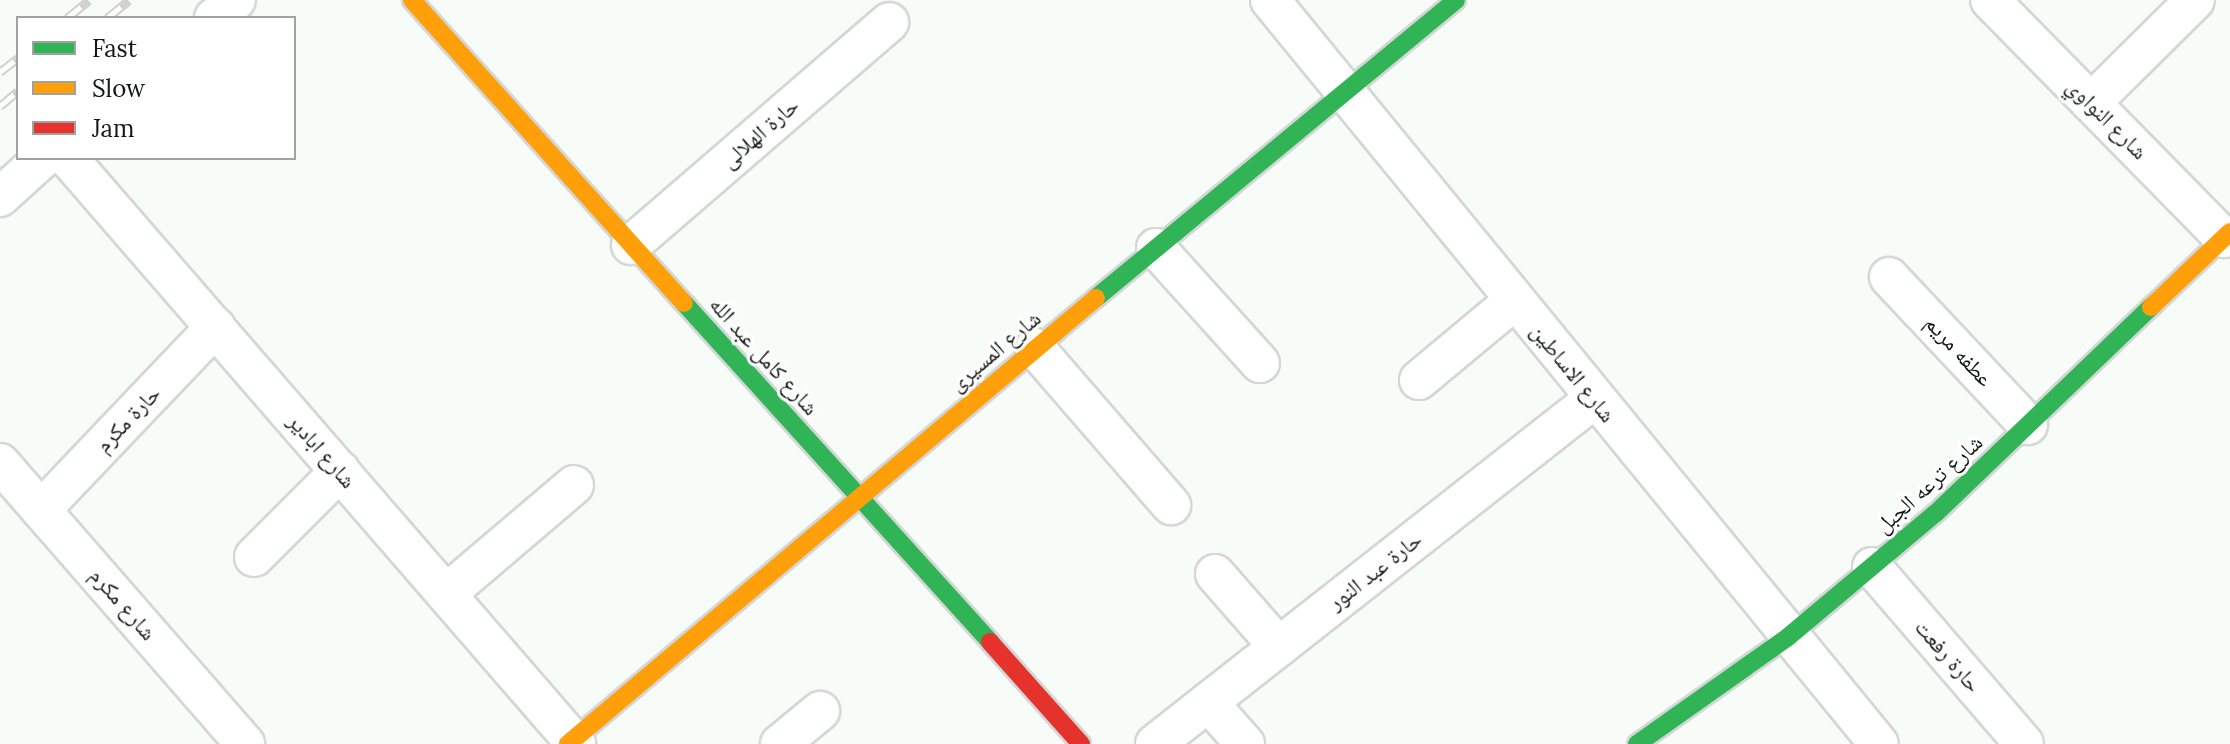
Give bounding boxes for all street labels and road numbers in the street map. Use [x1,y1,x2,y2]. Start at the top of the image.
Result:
street label: شارع النواوي [2061,73,2153,165]
street label: حارة الهلالى [716,92,804,174]
street label: شارع كامل عبد الله [704,291,824,421]
street label: شارع المسيرى [944,305,1046,397]
street label: عطفه مريم [1920,310,1998,392]
street label: شارع الاساطين [1525,318,1621,428]
street label: حارة مكرم [90,380,166,458]
street label: شارع ابادير [283,408,361,494]
street label: شارع ترعه الجبل [1870,429,1988,539]
street label: حارة عبد النور [1323,526,1427,616]
street label: شارع مكرم [84,562,162,646]
street label: حارة رفعت [1909,614,1987,698]

